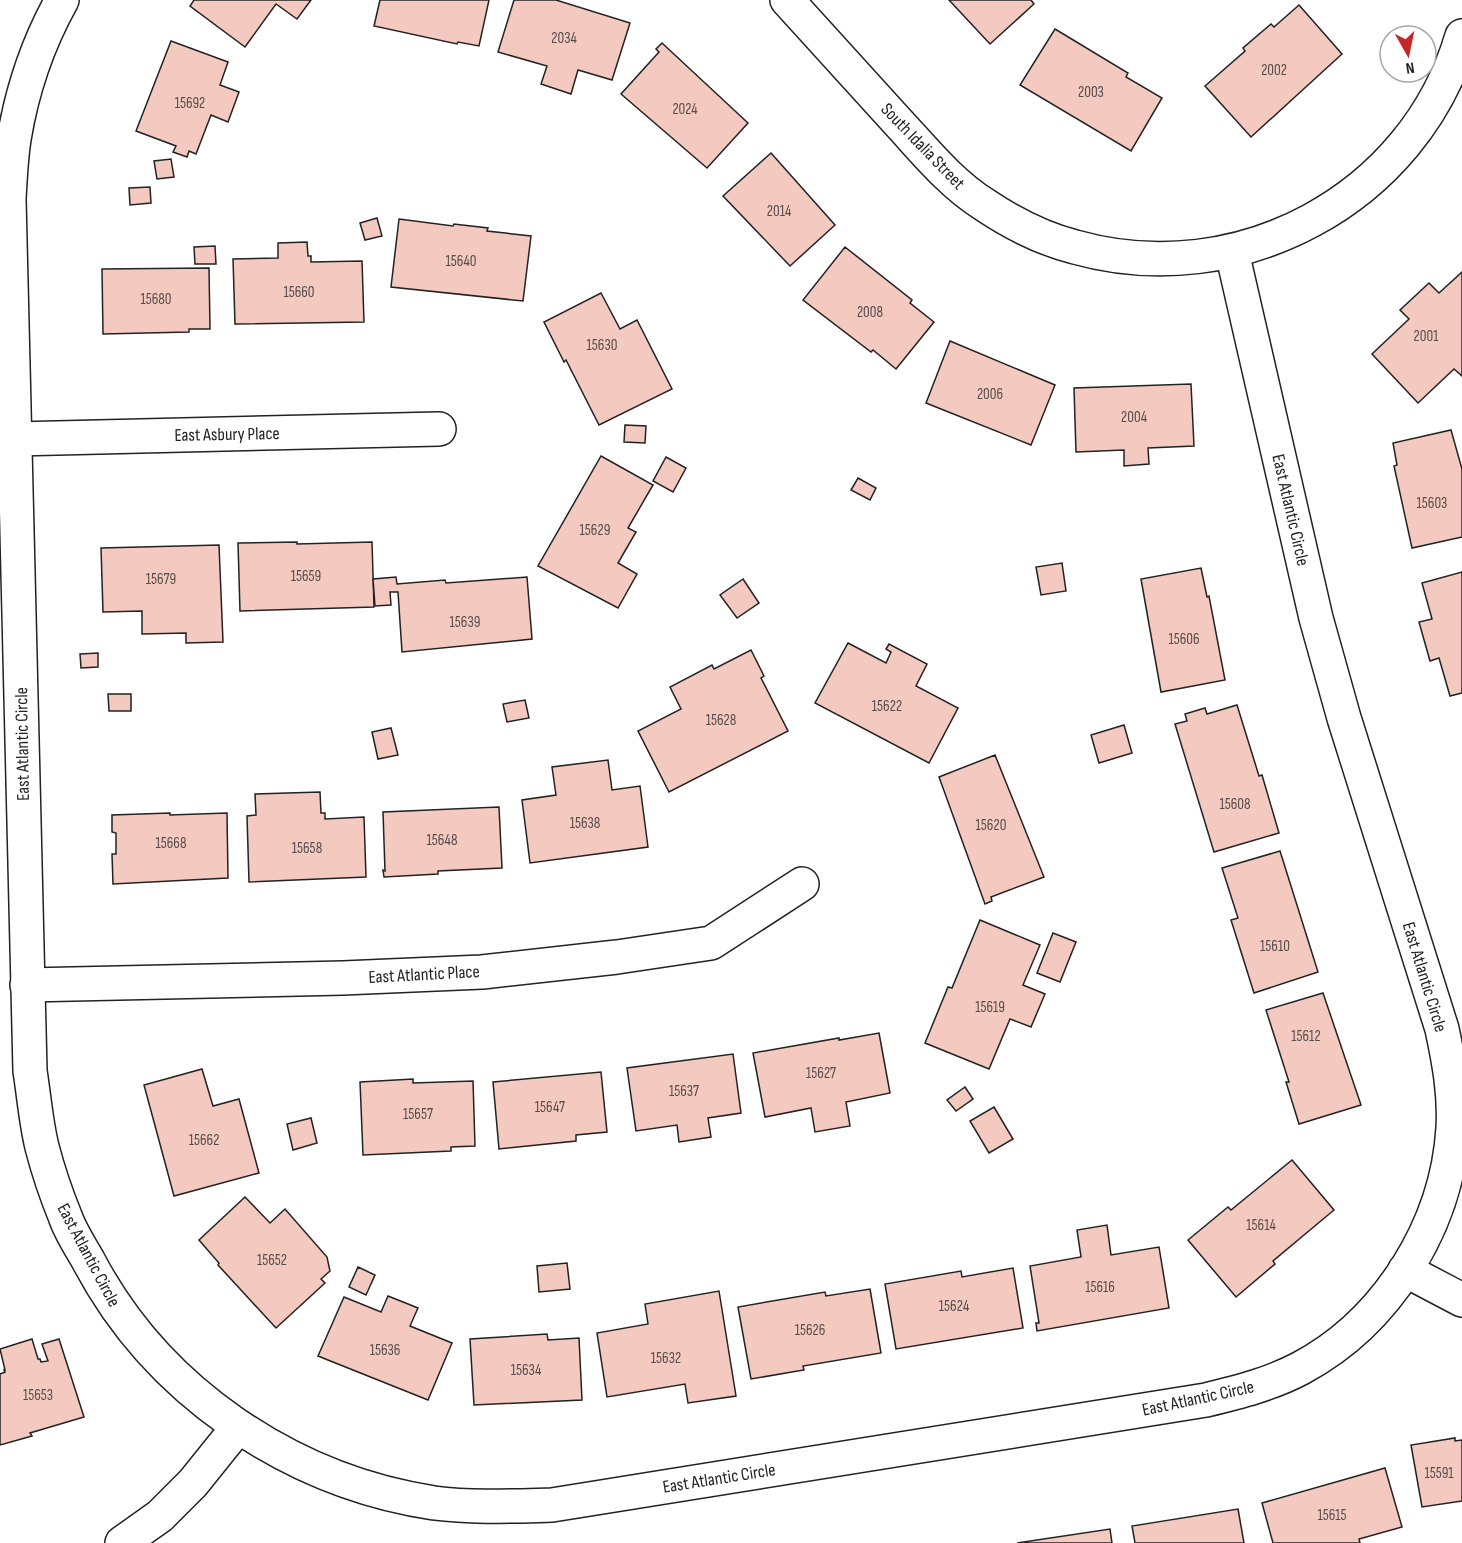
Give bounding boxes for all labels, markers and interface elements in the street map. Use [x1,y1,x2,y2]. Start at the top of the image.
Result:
north arrow [1378,24,1438,84]
house number: 2034 [551,29,577,48]
text: N [1404,57,1416,77]
house number: 2002 [1261,61,1287,80]
house number: 2003 [1078,83,1104,102]
house number: 15692 [175,94,205,113]
street label: South Idalia Street [876,99,969,194]
house number: 2024 [672,100,698,119]
house number: 2014 [767,202,791,221]
house number: 15640 [445,252,477,271]
house number: 15660 [283,283,315,302]
house number: 15680 [140,290,172,309]
house number: 2008 [857,303,883,322]
house number: 2001 [1414,327,1439,346]
house number: 15630 [587,336,617,355]
house number: 2006 [977,385,1003,404]
house number: 2004 [1121,408,1147,427]
street label: East Asbury Place [174,423,280,446]
street label: East Atlantic Circle [1267,452,1314,568]
house number: 15603 [1417,494,1447,513]
house number: 15629 [580,521,610,540]
house number: 15659 [291,567,321,586]
house number: 15679 [146,570,176,589]
house number: 15639 [450,613,480,632]
house number: 15606 [1168,630,1200,649]
street label: East Atlantic Circle [11,687,34,801]
house number: 15622 [872,697,902,716]
house number: 15628 [706,711,736,730]
house number: 15608 [1219,795,1251,814]
house number: 15638 [570,814,600,833]
house number: 15620 [976,816,1006,835]
house number: 15648 [427,831,457,850]
house number: 15668 [156,834,186,853]
house number: 15658 [292,839,322,858]
street label: East Atlantic Circle [1398,920,1451,1035]
house number: 15610 [1260,937,1290,956]
street label: East Atlantic Place [368,961,480,988]
house number: 15619 [975,998,1005,1017]
house number: 15612 [1291,1027,1321,1046]
house number: 15627 [806,1064,836,1083]
house number: 15637 [669,1082,699,1101]
house number: 15647 [535,1098,565,1117]
house number: 15657 [403,1105,433,1124]
house number: 15662 [189,1131,219,1150]
street label: East Atlantic Circle [53,1200,125,1310]
house number: 15614 [1246,1216,1276,1235]
house number: 15652 [257,1251,287,1270]
house number: 15616 [1085,1278,1115,1297]
house number: 15624 [939,1297,969,1316]
house number: 15626 [795,1321,825,1340]
house number: 15636 [370,1341,400,1360]
house number: 15632 [651,1349,681,1368]
house number: 15634 [511,1361,541,1380]
street label: East Atlantic Circle [1140,1376,1256,1421]
house number: 15653 [23,1386,53,1405]
street label: East Atlantic Circle [661,1459,777,1498]
house number: 15591 [1424,1464,1454,1483]
house number: 15615 [1317,1506,1347,1525]

